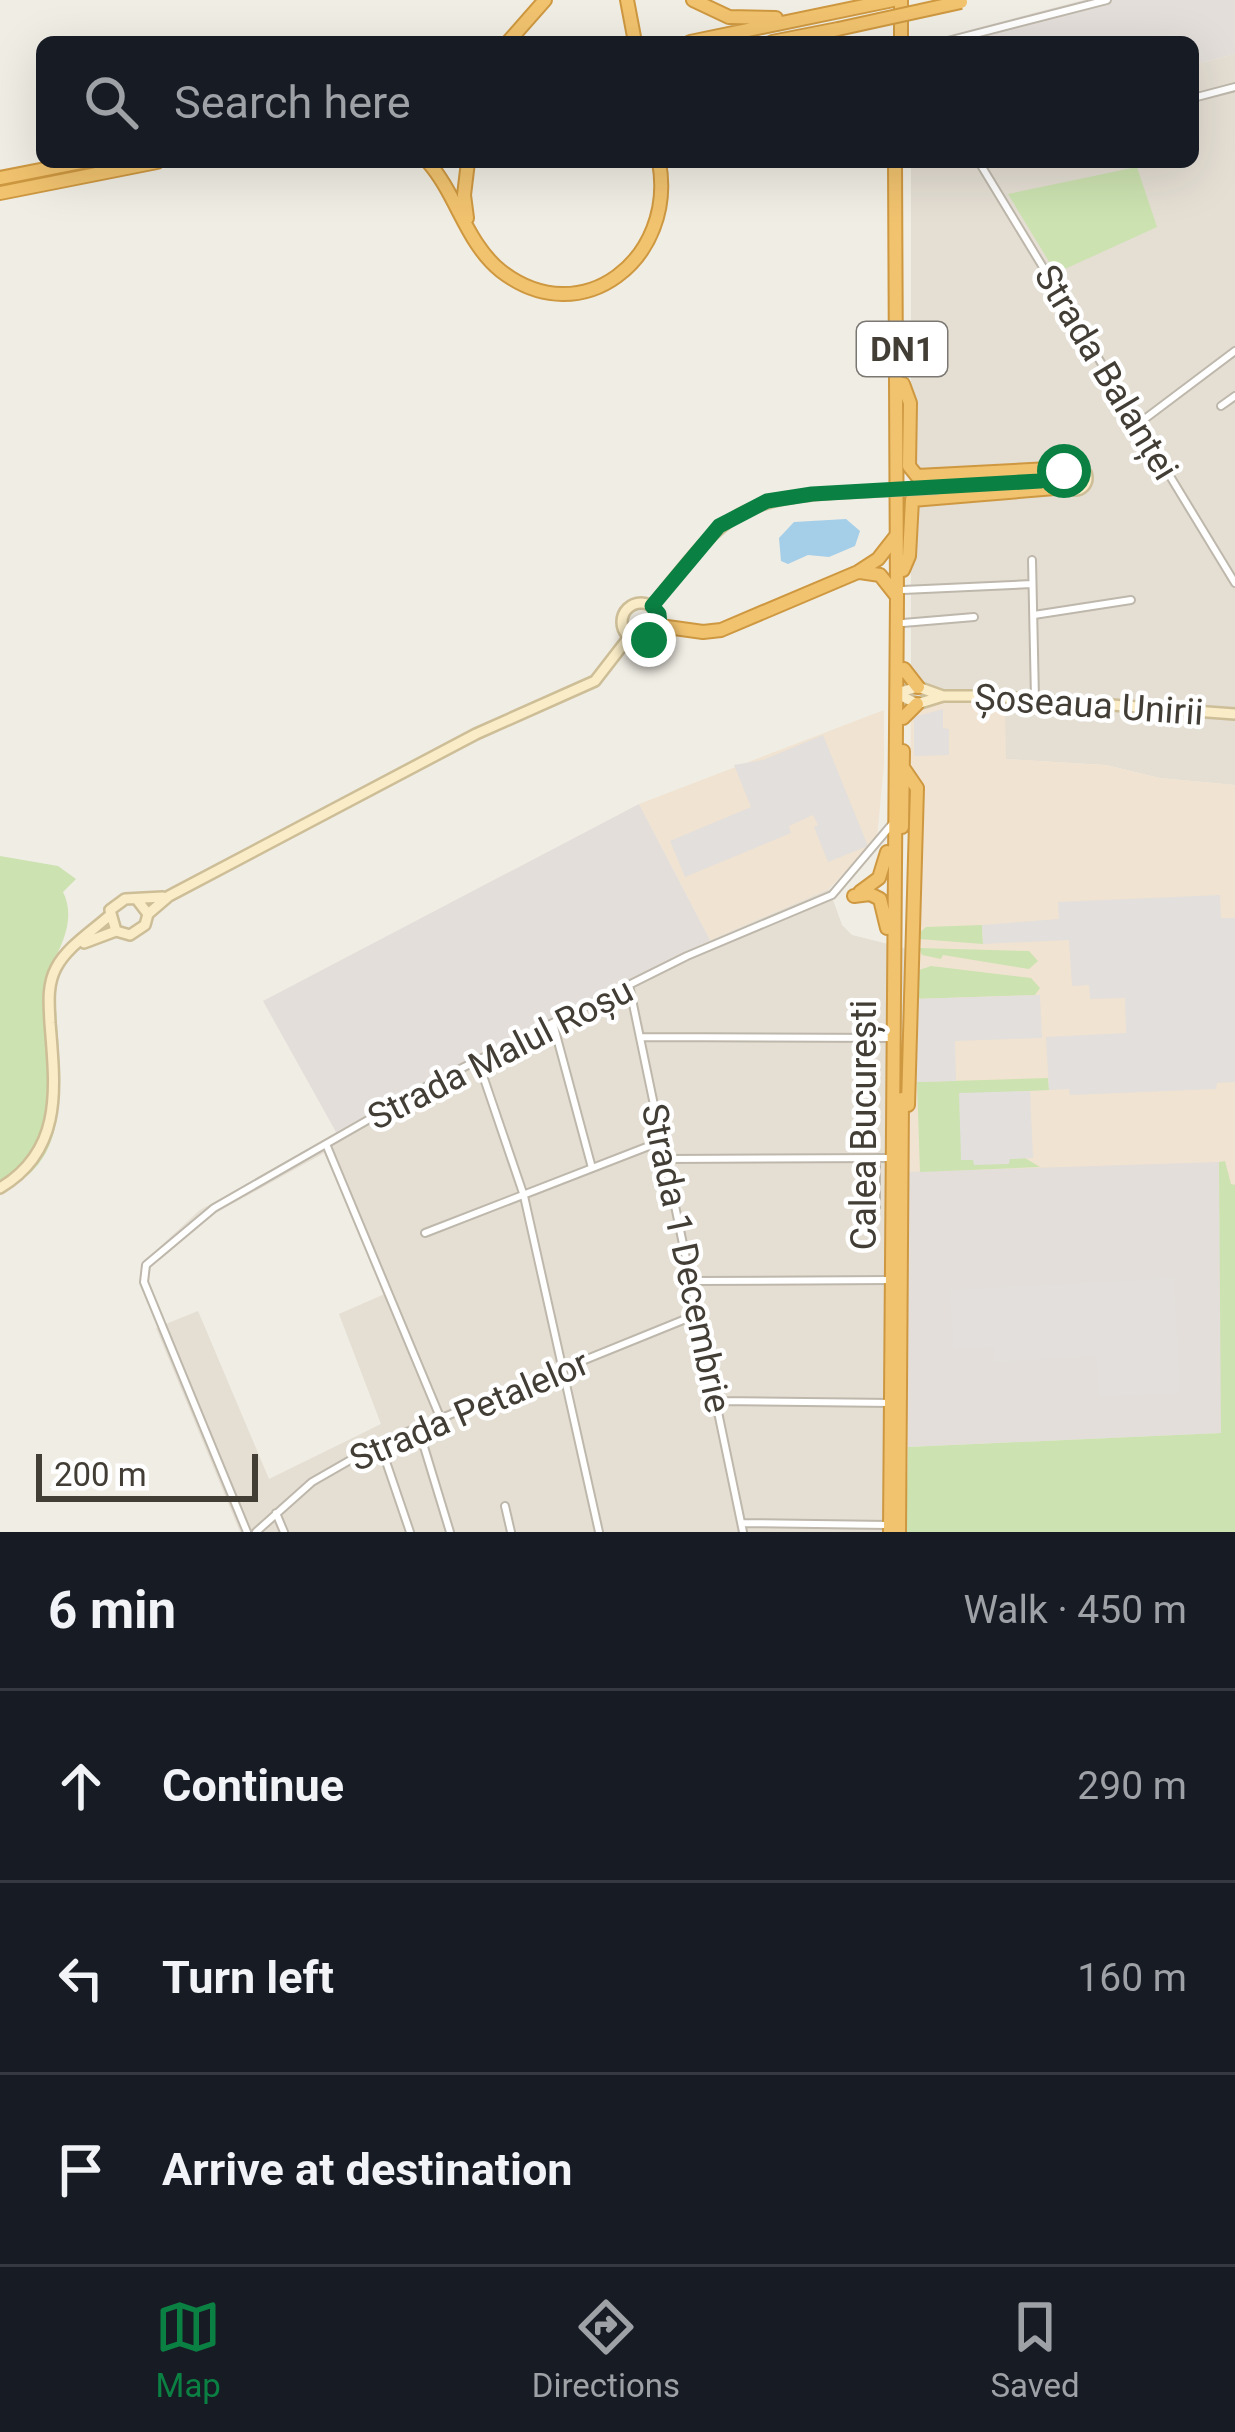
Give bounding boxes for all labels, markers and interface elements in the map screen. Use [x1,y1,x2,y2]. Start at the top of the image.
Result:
search box [36,36,1199,168]
icon: search [78,69,144,135]
text: Search here [174,76,411,129]
street label: Strada Balanței [1026,258,1187,487]
road number: DN1 [857,322,947,376]
route start [1037,444,1091,498]
route end [622,613,676,667]
street label: Șoseaua Unirii [973,676,1205,734]
street label: Strada Malul Roșu [361,969,640,1140]
street label: Calea București [843,1000,886,1250]
street label: Strada 1 Decembrie [633,1100,739,1416]
street label: Strada Petalelor [344,1342,595,1480]
scale bar [36,1448,258,1501]
text: 200 m [54,1455,147,1494]
text: 6 min [48,1581,176,1640]
text: Walk · 450 m [963,1587,1187,1633]
icon: ahead [48,1753,114,1819]
text: Continue [162,1759,344,1812]
text: 290 m [1077,1763,1187,1809]
icon: left [48,1945,114,2011]
text: Turn left [162,1951,334,2004]
text: 160 m [1077,1955,1187,2001]
icon: arrive [48,2137,114,2203]
text: Arrive at destination [162,2143,573,2196]
tab: Map [155,2294,221,2405]
tab: Directions [532,2294,680,2405]
tab: Saved [991,2294,1080,2405]

